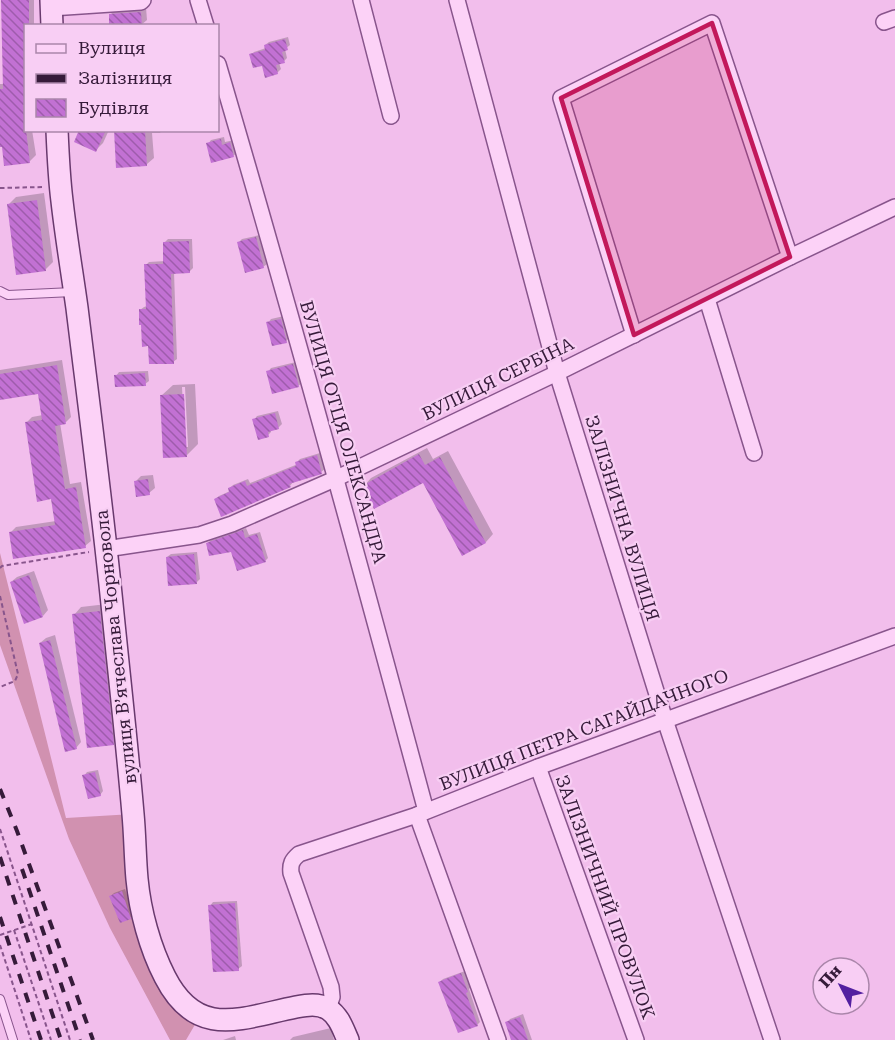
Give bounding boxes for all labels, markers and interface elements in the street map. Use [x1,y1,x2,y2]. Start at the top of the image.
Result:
legend [24,24,219,132]
text: Вулиця [78,37,145,58]
text: Залізниця [78,67,172,88]
text: Будівля [78,97,149,118]
street label: ВУЛИЦЯ ОТЦЯ ОЛЕКСАНДРА [296,298,391,566]
street label: ВУЛИЦЯ СЕРБІНА [419,333,577,424]
street label: ЗАЛІЗНИЧНА ВУЛИЦЯ [581,412,664,623]
street label: вулиця Вʼячеслава Чорновола [91,509,140,785]
street label: ВУЛИЦЯ ПЕТРА САГАЙДАЧНОГО [436,665,731,794]
street label: ЗАЛІЗНИЧНИЙ ПРОВУЛОК [551,772,659,1022]
north arrow [811,956,871,1016]
text: Пн [815,961,845,992]

